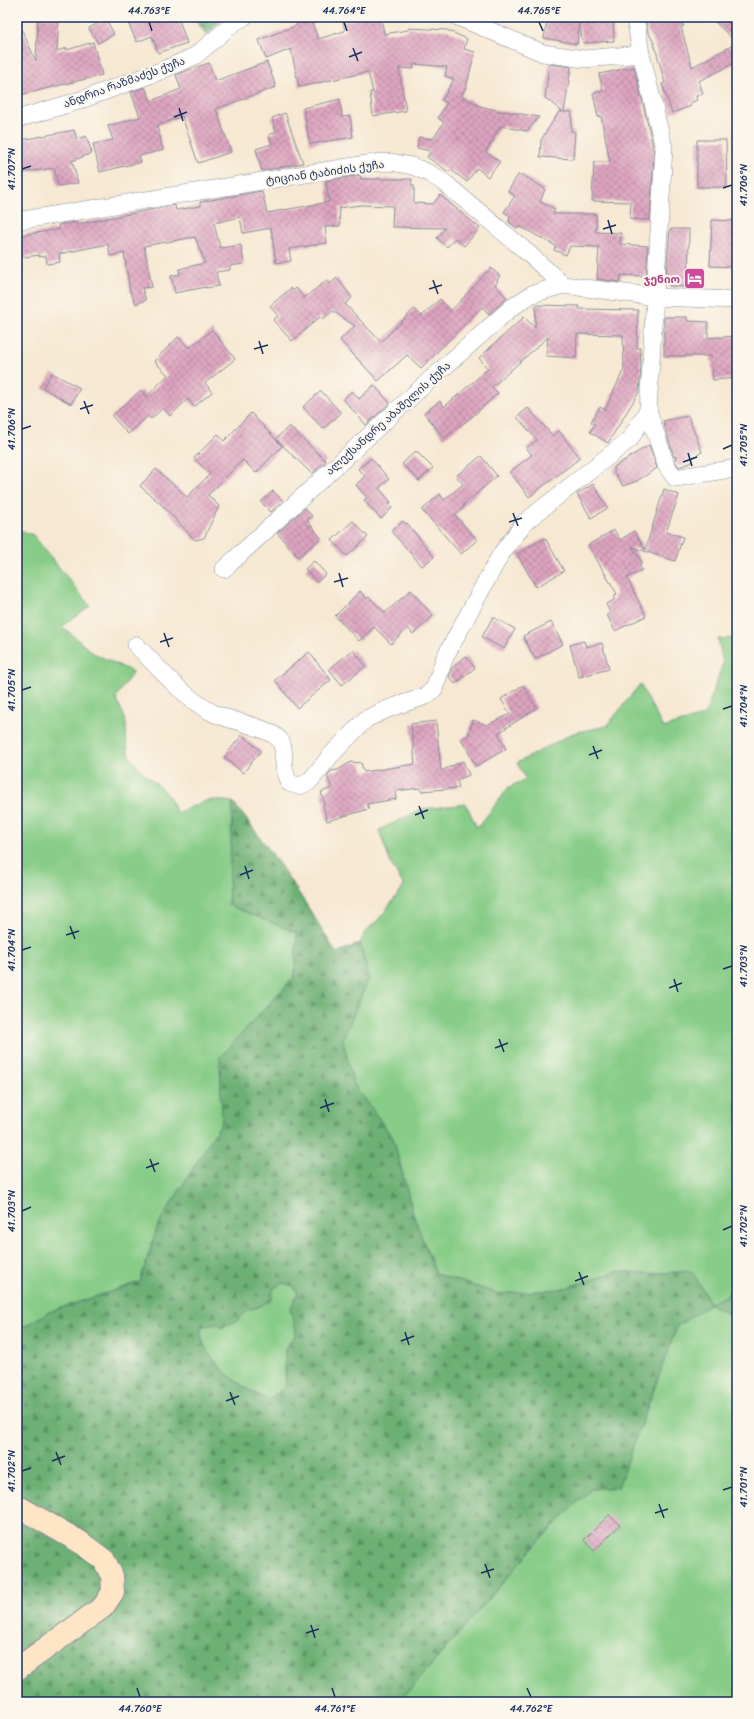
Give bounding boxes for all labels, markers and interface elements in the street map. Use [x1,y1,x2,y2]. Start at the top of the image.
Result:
text: 44.763°E [128,2,172,20]
text: 44.764°E [323,2,367,20]
text: 44.765°E [518,2,562,20]
street label: ანდრია რაზმაძეს ქუჩა [61,52,188,113]
text: 41.707°N [3,148,21,190]
street label: ტიციან ტაბიძის ქუჩა [265,155,386,190]
text: 41.706°N [735,164,753,206]
hotel icon: ჯენიო [682,266,708,292]
place label: ჯენიო [644,270,680,289]
street label: ალექსანდრე აბაშელის ქუჩა [321,357,455,480]
text: 41.706°N [3,408,21,450]
text: 41.705°N [735,423,753,466]
text: 41.705°N [3,668,21,711]
text: 41.704°N [735,684,753,728]
text: 41.704°N [3,928,21,972]
text: 41.703°N [735,945,753,987]
text: 41.703°N [3,1190,21,1232]
text: 41.702°N [735,1205,753,1247]
text: 41.702°N [3,1450,21,1492]
text: 41.701°N [735,1466,753,1508]
text: 44.760°E [118,1700,163,1718]
text: 44.761°E [314,1700,357,1718]
text: 44.762°E [510,1700,554,1718]

